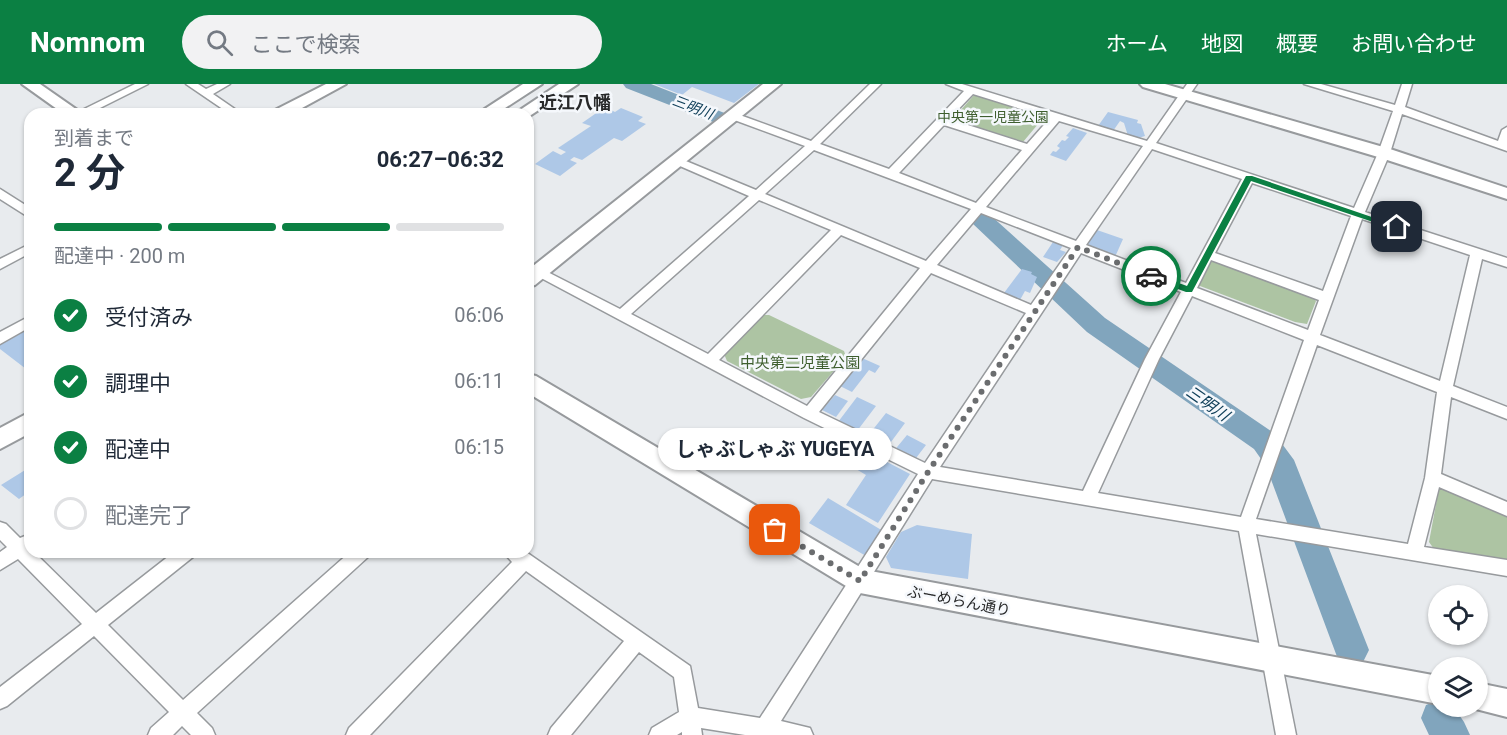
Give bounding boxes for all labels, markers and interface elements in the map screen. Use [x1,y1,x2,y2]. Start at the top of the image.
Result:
search box [182,15,602,69]
text: Nomnom [30,26,146,59]
icon: search [203,26,236,59]
text: ここで検索 [251,32,361,57]
text: ホーム [1106,32,1168,56]
text: 地図 [1201,32,1243,56]
text: 概要 [1276,32,1318,56]
text: お問い合わせ [1351,32,1477,56]
district label: 近江八幡 [539,92,611,113]
water label: 三明川 [671,92,717,123]
park label: 中央第一児童公園 [937,109,1049,125]
text: 到着まで [54,126,134,150]
text: 06:27–06:32 [377,147,504,172]
text: 2 分 [54,150,125,196]
pin [1371,201,1422,252]
icon: home [1380,210,1413,243]
text: 配達中 · 200 m [54,244,185,268]
courier [1121,246,1181,306]
icon: car [1135,260,1168,293]
icon: check [54,299,87,332]
text: 06:06 [454,303,504,327]
text: 受付済み [105,305,193,330]
park label: 中央第二児童公園 [740,354,860,372]
icon: check [54,365,87,398]
text: 06:11 [454,369,504,393]
text: 調理中 [105,371,171,396]
water label: 三明川 [1183,382,1234,426]
callout: しゃぶしゃぶ YUGEYA [658,428,892,470]
icon: check [54,431,87,464]
text: 06:15 [454,435,504,459]
text: 配達中 [105,437,171,462]
text: しゃぶしゃぶ YUGEYA [675,437,875,461]
text: 配達完了 [105,503,193,528]
pin [749,504,800,555]
icon: bag [758,513,791,546]
street label: ぶーめらん通り [906,582,1012,620]
map controls [1428,585,1488,717]
button: locate [1428,585,1488,645]
button: layers [1428,657,1488,717]

